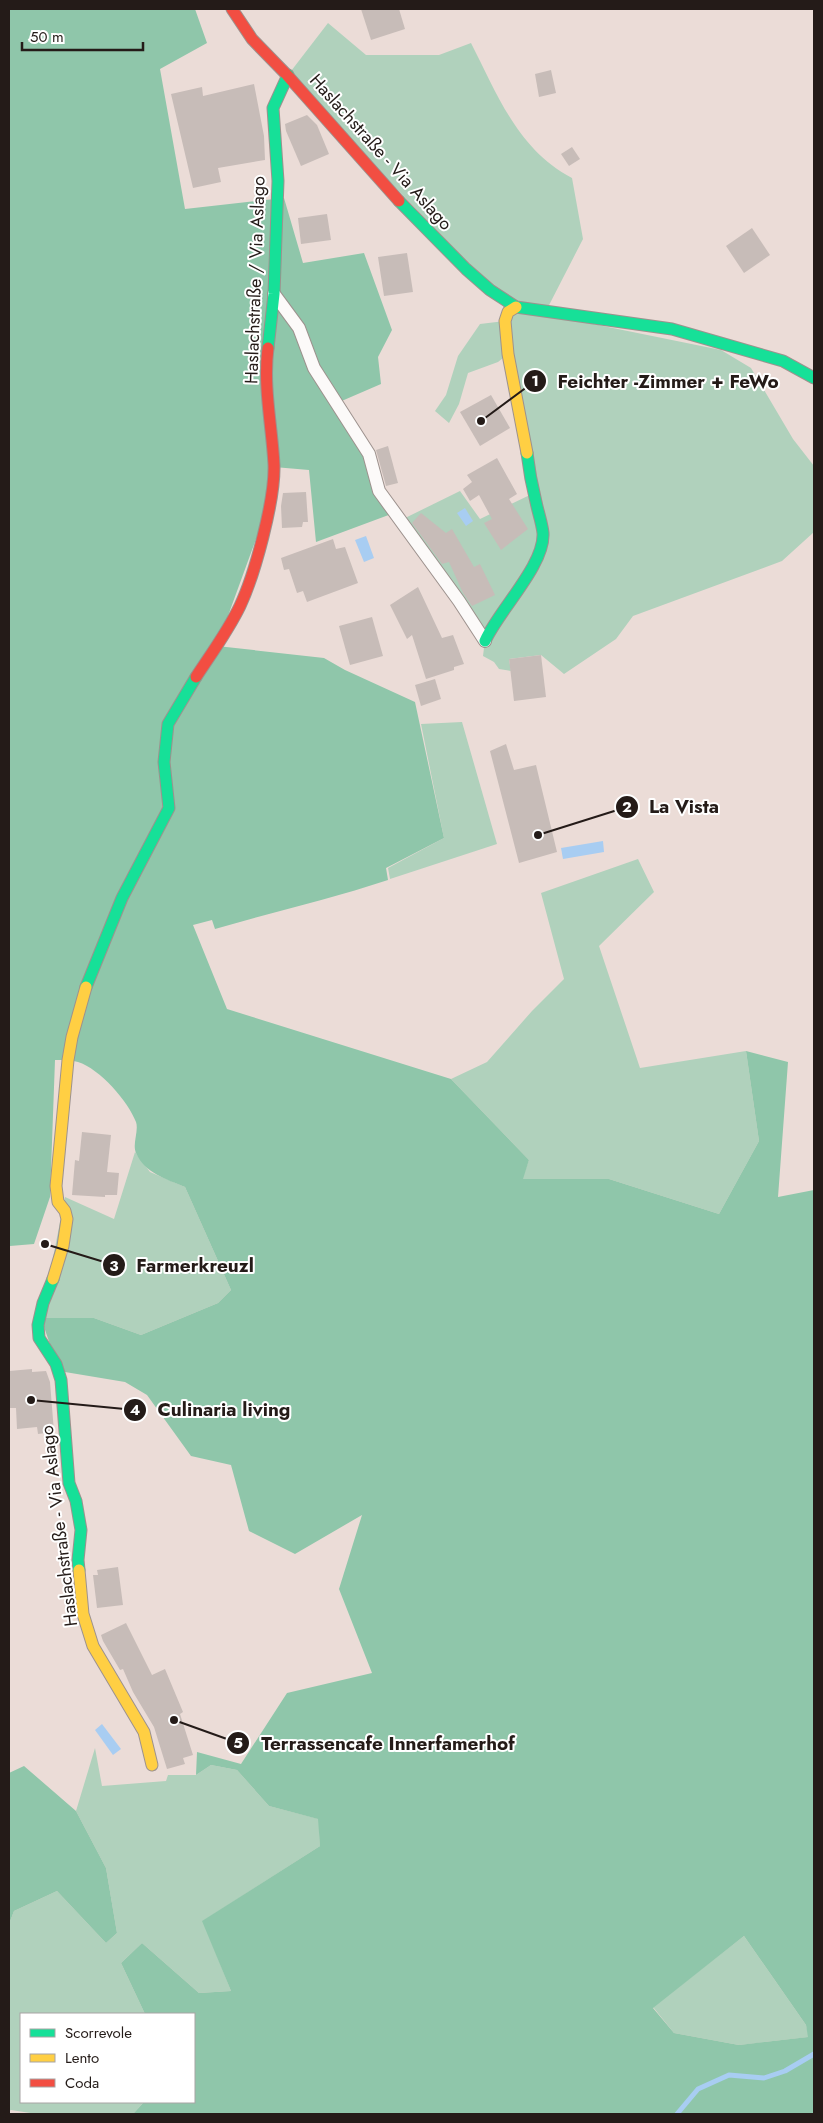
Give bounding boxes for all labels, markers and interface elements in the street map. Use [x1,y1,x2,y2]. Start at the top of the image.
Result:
scale bar [22,20,144,52]
text: 50 m [30,26,64,48]
street label: Haslachstraße - Via Aslago [304,68,459,236]
street label: Haslachstraße / Via Aslago [238,175,272,384]
callout: Feichter -Zimmer + FeWo [523,364,789,398]
text: Feichter -Zimmer + FeWo [557,368,779,395]
text: 1 [531,370,539,392]
callout: La Vista [614,790,729,824]
text: La Vista [649,793,719,820]
text: 2 [622,796,632,818]
callout: Farmerkreuzl [101,1248,264,1282]
text: Farmerkreuzl [136,1252,254,1279]
text: 3 [109,1255,119,1277]
callout: Culinaria living [123,1393,301,1427]
text: Culinaria living [158,1396,290,1423]
text: 4 [130,1399,140,1421]
street label: Haslachstraße - Via Aslago [34,1424,84,1628]
callout: Terrassencafe Innerfamerhof [226,1726,524,1760]
text: Terrassencafe Innerfamerhof [261,1730,516,1757]
text: 5 [233,1732,243,1754]
legend [20,2013,195,2103]
text: Scorrevole [65,2022,132,2044]
text: Lento [65,2047,99,2069]
text: Coda [65,2072,99,2094]

